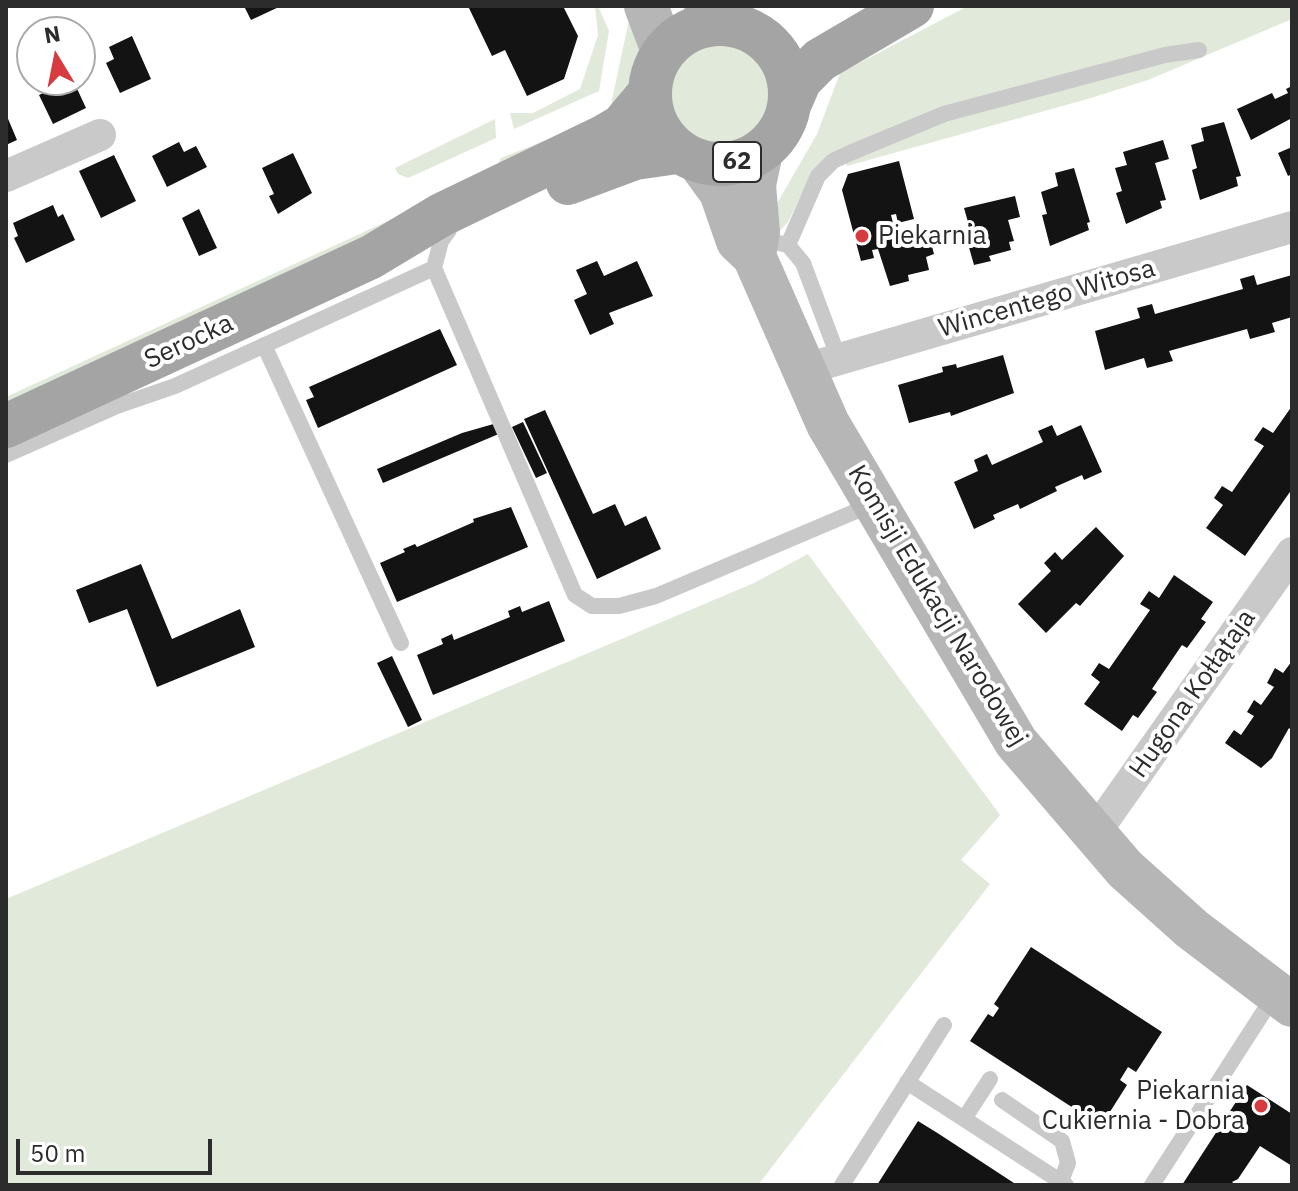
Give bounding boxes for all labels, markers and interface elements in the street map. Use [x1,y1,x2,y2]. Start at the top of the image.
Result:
north arrow [16,16,96,96]
text: N [42,18,62,50]
road number: 62 [713,142,761,182]
place label: Piekarnia [878,220,987,252]
marker: Piekarnia [853,227,871,245]
street label: Wincentego Witosa [935,253,1159,345]
street label: Serocka [140,308,238,376]
street label: Komisji Edukacji Narodowej [841,460,1033,752]
street label: Hugona Kołłątaja [1123,604,1263,784]
place label: Piekarnia Cukiernia - Dobra [1042,1075,1245,1136]
marker: Piekarnia Cukiernia - Dobra [1252,1097,1270,1115]
scale bar [20,1123,216,1173]
text: 50 m [30,1137,85,1169]

